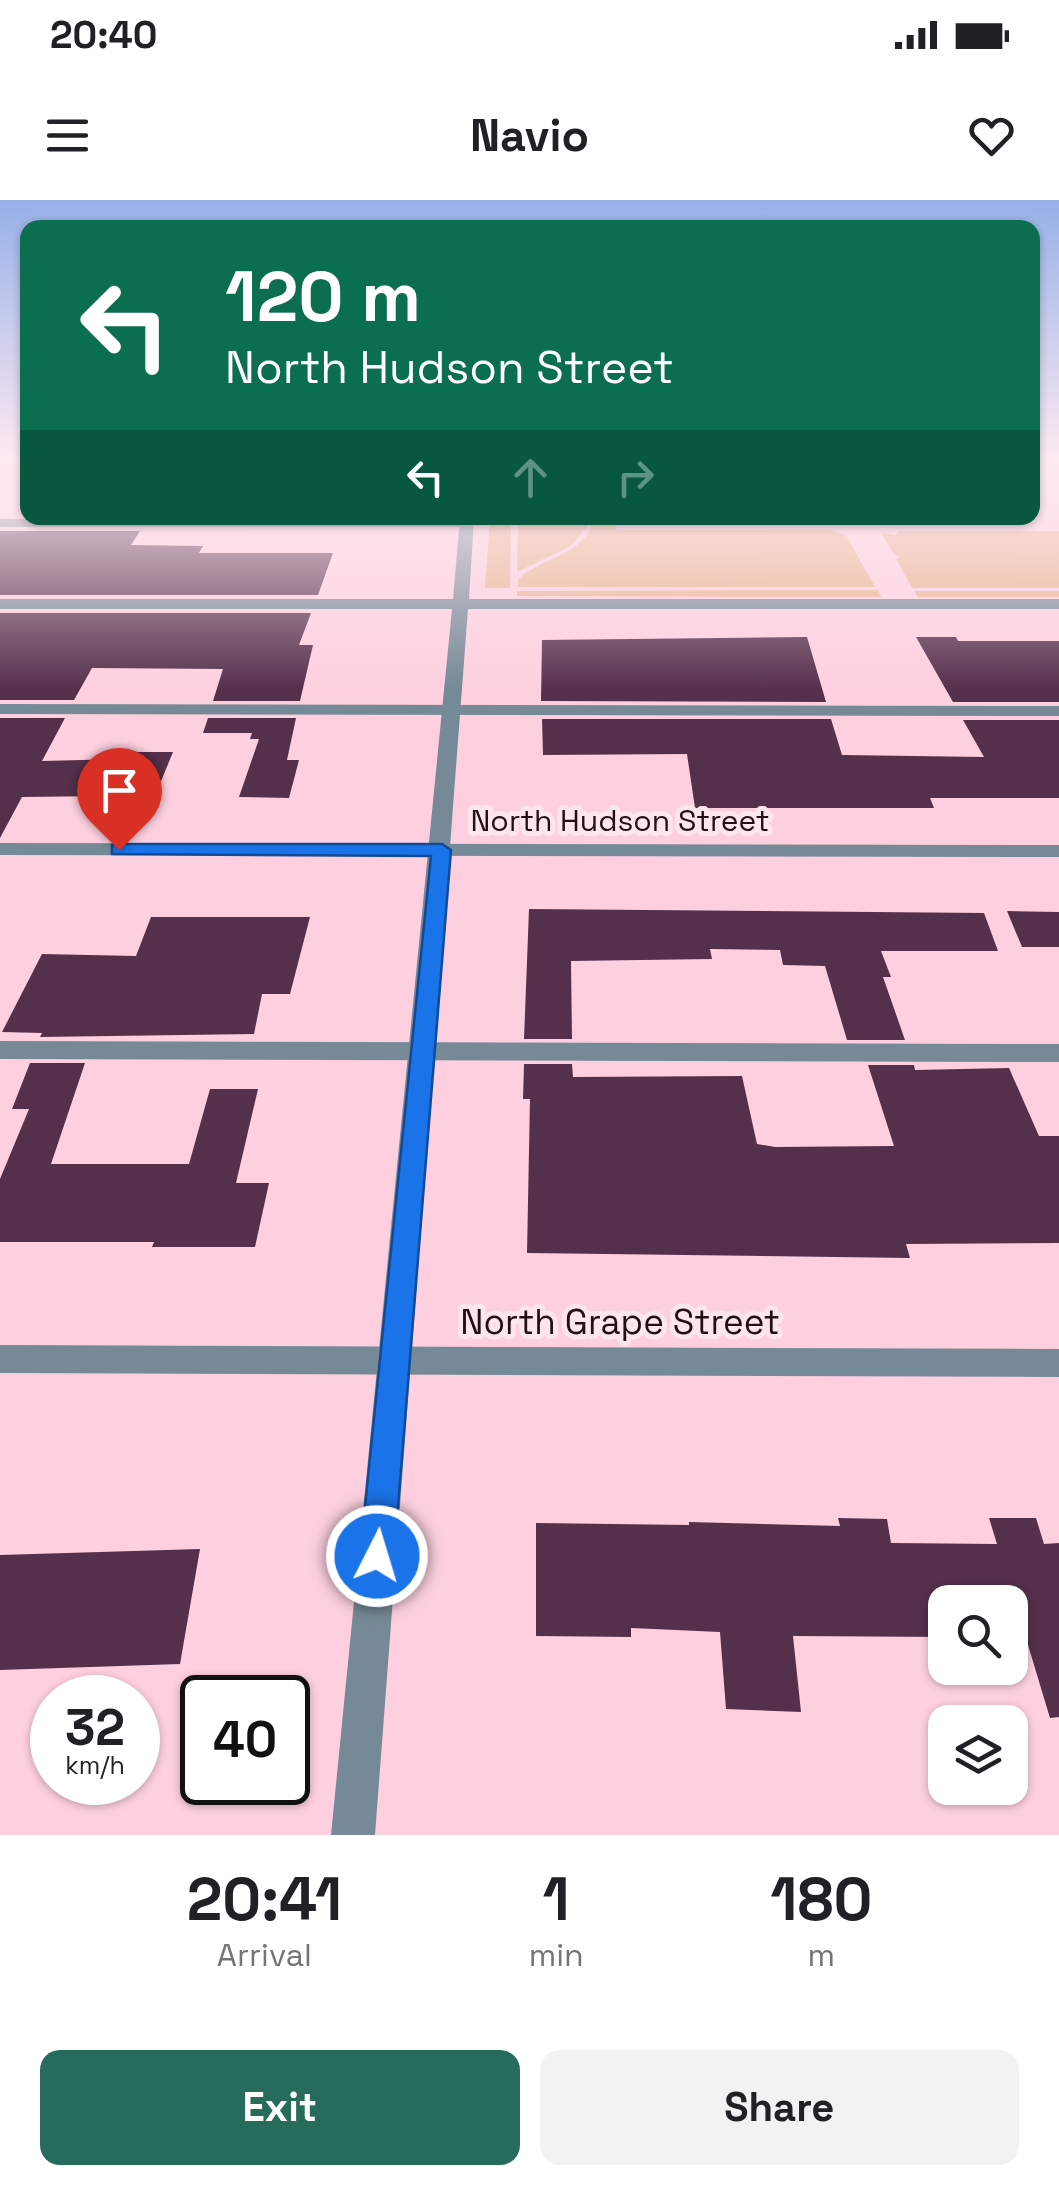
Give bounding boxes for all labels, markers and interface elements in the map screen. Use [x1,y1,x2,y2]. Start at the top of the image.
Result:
text: 20:40 [50,11,157,59]
text: Navio [470,107,589,164]
icon: menu [40,108,95,163]
icon: heart [964,108,1019,163]
text: 120 m [225,252,421,341]
icon: left [60,260,190,390]
text: North Hudson Street [225,339,674,396]
icon: left [398,450,453,505]
icon: ahead [503,450,558,505]
icon: right [608,450,663,505]
pin [77,748,162,851]
icon: arrive [92,763,147,818]
street label: North Hudson Street [470,801,770,840]
street label: North Grape Street [460,1300,780,1344]
position arrow [325,1504,429,1608]
map controls [928,1585,1028,1805]
button: search [928,1585,1028,1685]
speed limit sign: 40 [180,1675,310,1805]
text: 32 [65,1696,125,1760]
button: layers [928,1705,1028,1805]
text: km/h [65,1749,125,1781]
text: 20:41 [187,1861,342,1938]
text: 1 [543,1861,570,1938]
text: 180 [770,1861,872,1938]
text: Arrival [217,1935,312,1975]
text: min [529,1935,584,1975]
text: m [808,1935,835,1975]
button: Exit [40,2050,520,2165]
button: Share [540,2050,1019,2165]

